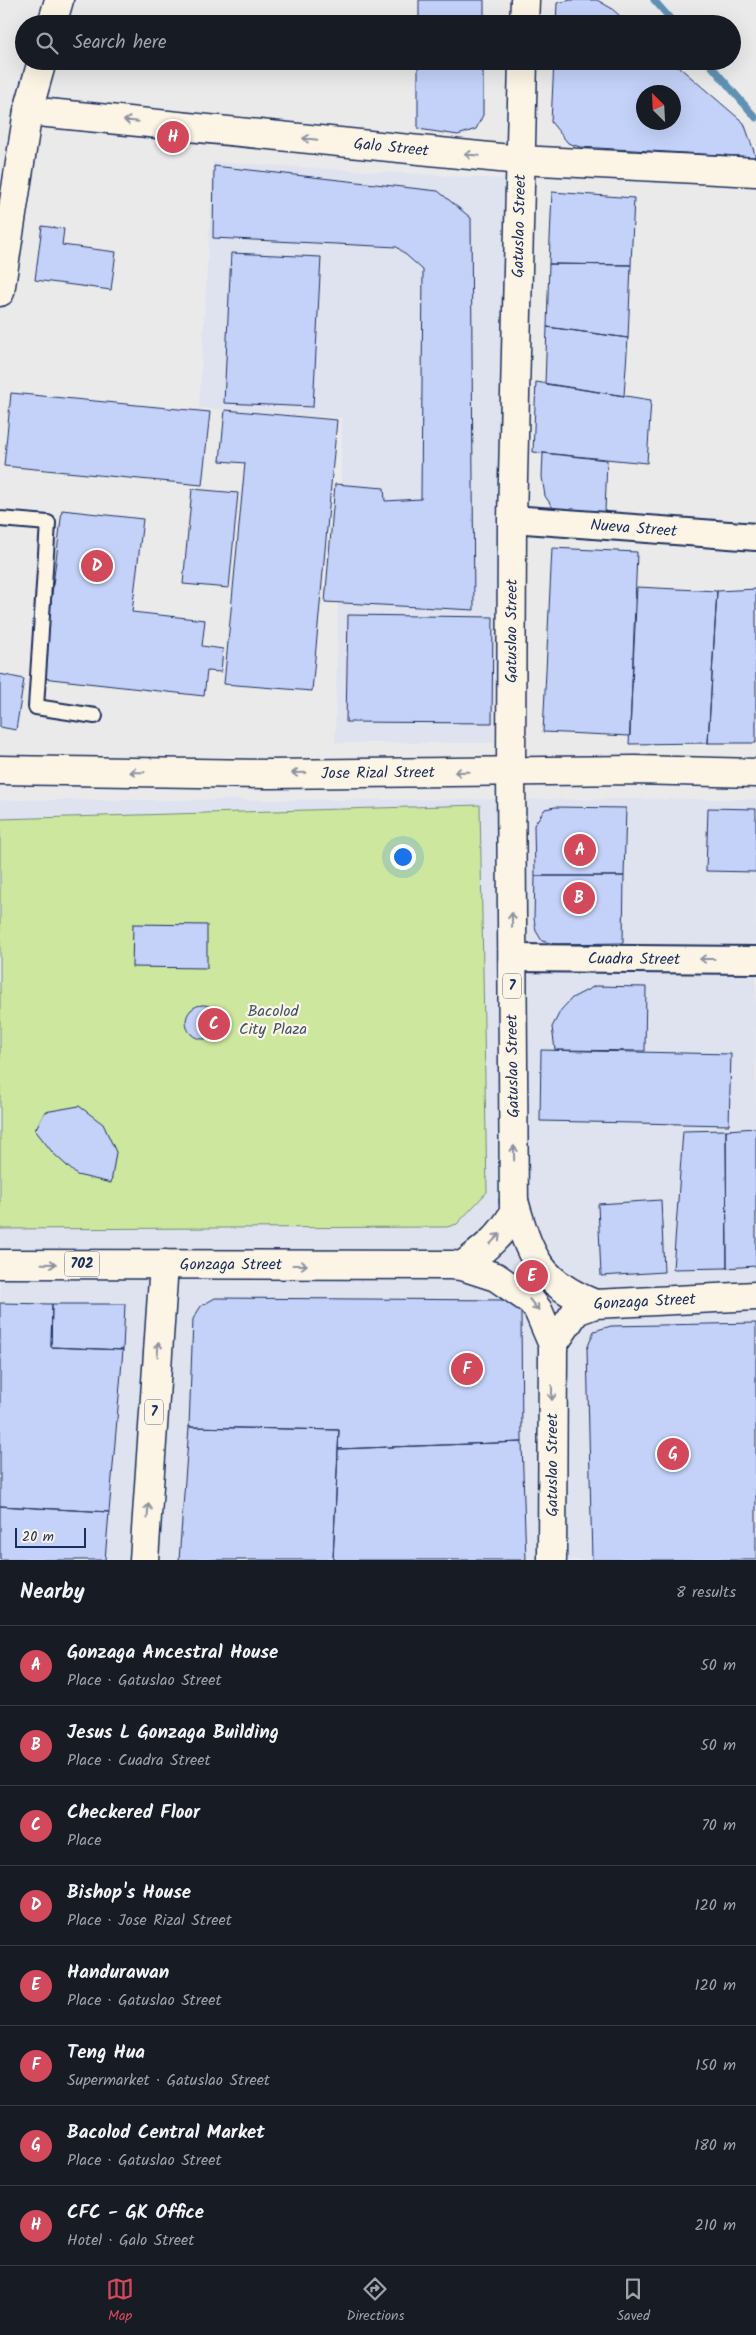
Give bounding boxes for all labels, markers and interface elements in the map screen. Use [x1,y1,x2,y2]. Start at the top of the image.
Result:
search box [15,15,741,70]
text: Search here [73,28,167,58]
icon: search [33,29,61,57]
north arrow [636,85,681,130]
one-way arrow [123,116,139,126]
pin: H [157,118,189,156]
street label: Galo Street [352,131,431,163]
one-way arrow [302,134,318,144]
one-way arrow [464,150,480,160]
street label: Gatuslao Street [505,173,533,278]
street label: Nueva Street [589,512,679,544]
pin: D [81,547,113,585]
street label: Gatuslao Street [499,578,524,683]
street label: Jose Rizal Street [321,760,436,786]
one-way arrow [129,767,145,776]
one-way arrow [454,767,470,776]
one-way arrow [292,768,308,778]
pin: A [564,831,596,869]
your location [390,844,416,870]
pin: B [563,879,595,917]
one-way arrow [507,912,516,928]
street label: Cuadra Street [588,946,681,972]
one-way arrow [700,954,716,964]
road number: 7 [503,974,521,998]
park label: Bacolod City Plaza [239,999,307,1042]
pin: C [198,1005,230,1043]
street label: Gatuslao Street [500,1013,526,1118]
one-way arrow [509,1145,519,1161]
one-way arrow [489,1232,501,1245]
road number: 702 [64,1252,100,1276]
street label: Gonzaga Street [180,1252,283,1277]
pin: E [516,1257,548,1295]
one-way arrow [40,1259,56,1269]
one-way arrow [292,1260,308,1270]
street label: Gonzaga Street [593,1286,697,1317]
one-way arrow [528,1298,539,1311]
one-way arrow [153,1341,163,1357]
pin: F [451,1350,483,1388]
one-way arrow [547,1385,557,1401]
road number: 7 [145,1400,163,1424]
street label: Gatuslao Street [540,1412,565,1517]
pin: G [657,1435,689,1473]
one-way arrow [143,1504,152,1520]
scale bar [15,1525,86,1548]
text: 20 m [22,1526,54,1548]
text: Nearby [20,1576,85,1609]
text: 8 results [676,1580,736,1605]
text: Gonzaga Ancestral House [67,1638,278,1668]
text: A [31,1653,41,1678]
text: 50 m [700,1653,736,1678]
text: Place · Gatuslao Street [67,1668,222,1693]
text: Jesus L Gonzaga Building [67,1718,279,1748]
text: B [31,1733,41,1758]
text: 50 m [700,1733,736,1758]
text: Place · Cuadra Street [67,1748,211,1773]
text: Checkered Floor [67,1798,200,1828]
text: C [31,1813,41,1838]
text: 70 m [701,1813,736,1838]
text: Place [67,1828,101,1853]
text: Bishop's House [67,1878,191,1908]
text: D [31,1893,41,1918]
text: 120 m [695,1893,736,1918]
text: Place · Jose Rizal Street [67,1908,232,1933]
text: Handurawan [67,1958,169,1988]
text: E [32,1973,40,1998]
text: 120 m [695,1973,736,1998]
text: Place · Gatuslao Street [67,1988,222,2013]
text: Teng Hua [67,2038,145,2068]
text: F [32,2053,40,2078]
text: 150 m [695,2053,736,2078]
text: Supermarket · Gatuslao Street [67,2068,270,2093]
text: Bacolod Central Market [67,2118,265,2148]
text: G [31,2133,41,2158]
text: 180 m [694,2133,736,2158]
text: Place · Gatuslao Street [67,2148,222,2173]
text: CFC - GK Office [67,2198,204,2228]
text: H [31,2213,41,2238]
text: 210 m [695,2213,736,2238]
text: Hotel · Galo Street [67,2228,194,2253]
tab: Map [106,2275,134,2327]
tab: Directions [346,2275,404,2327]
tab: Saved [617,2275,650,2327]

